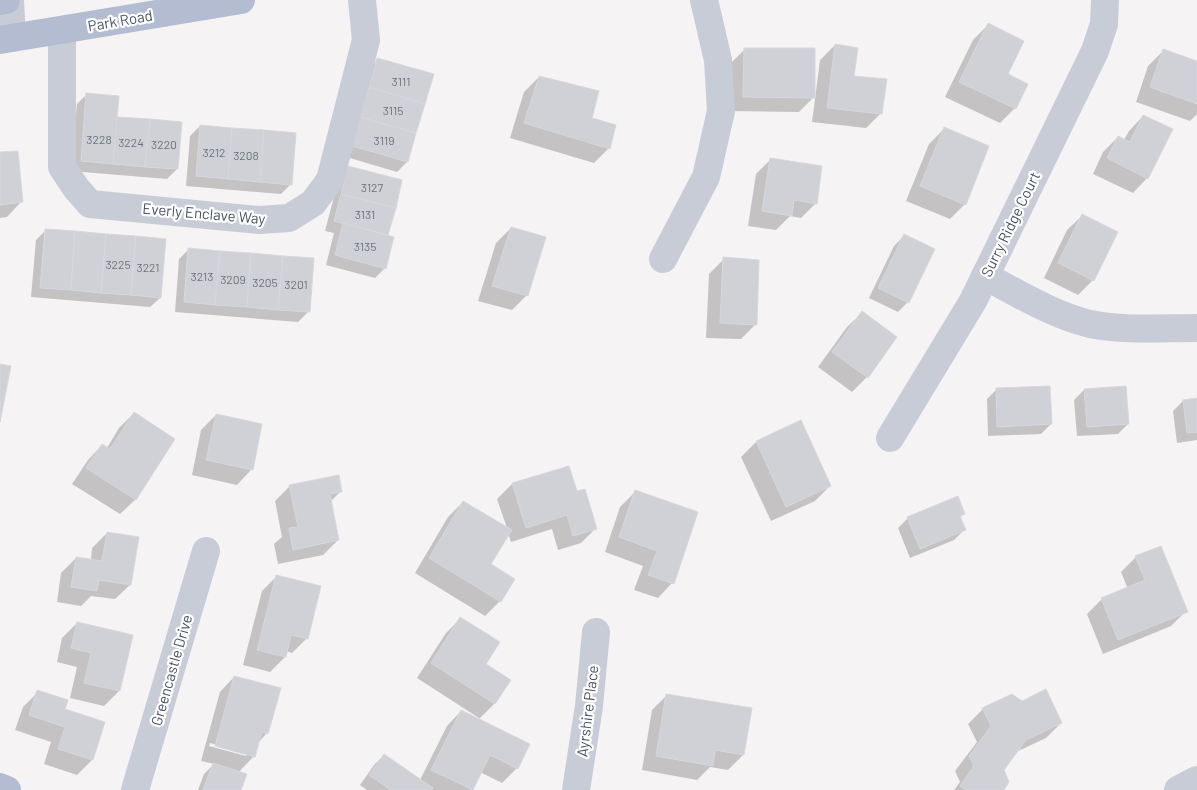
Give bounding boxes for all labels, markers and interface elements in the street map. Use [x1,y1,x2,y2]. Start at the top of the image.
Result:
street label: Park Road [86,5,154,35]
house number: 3111 [392,74,410,88]
house number: 3115 [383,103,403,117]
house number: 3228 [86,132,112,146]
house number: 3119 [374,133,394,147]
house number: 3224 [118,135,144,149]
house number: 3220 [151,137,177,151]
house number: 3212 [202,145,226,159]
house number: 3208 [233,148,259,162]
street label: Surry Ridge Court [977,169,1043,279]
house number: 3127 [361,180,384,194]
street label: Everly Enclave Way [142,199,266,227]
house number: 3131 [355,207,375,221]
house number: 3135 [354,239,376,253]
house number: 3225 [105,257,131,271]
house number: 3221 [136,260,160,274]
house number: 3213 [191,269,213,283]
house number: 3209 [220,272,246,286]
house number: 3205 [252,275,278,289]
house number: 3201 [284,277,308,291]
street label: Greencastle Drive [147,612,195,728]
street label: Ayrshire Place [572,664,602,758]

